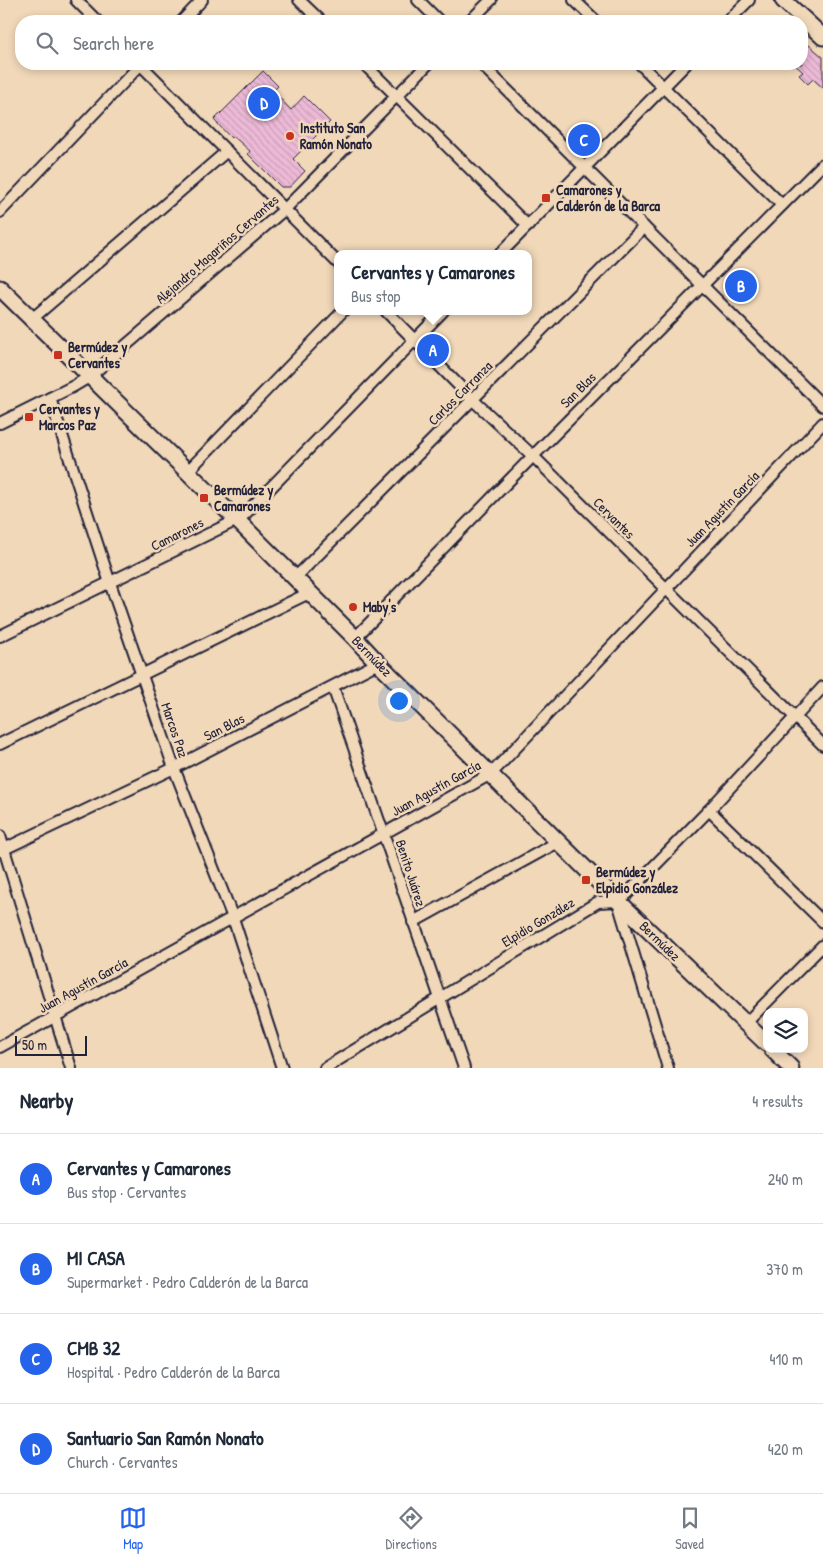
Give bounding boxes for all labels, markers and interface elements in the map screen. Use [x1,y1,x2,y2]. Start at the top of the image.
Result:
search box [15,15,808,70]
icon: search [33,29,61,57]
text: Search here [73,30,154,56]
pin: D [248,84,280,122]
place label: Instituto San Ramón Nonato [300,118,372,153]
pin: C [568,121,600,159]
marker: Instituto San Ramón Nonato [284,130,296,142]
place label: Camarones y Calderón de la Barca [556,180,661,215]
street label: Alejandro Magariños Cervantes [151,190,283,308]
marker: Camarones y Calderón de la Barca [540,192,552,204]
popup [334,250,532,315]
text: Cervantes y Camarones [351,259,515,285]
pin: B [725,267,757,305]
text: Bus stop [351,285,400,307]
pin: A [417,331,449,369]
place label: Bermúdez y Cervantes [68,337,127,372]
marker: Bermúdez y Cervantes [52,349,64,361]
street label: Carlos Carranza [423,356,496,429]
street label: San Blas [556,368,600,412]
place label: Cervantes y Marcos Paz [39,399,100,434]
marker: Cervantes y Marcos Paz [23,411,35,423]
street label: Juan Agustín García [680,466,764,552]
place label: Bermúdez y Camarones [214,480,273,515]
marker: Bermúdez y Camarones [198,492,210,504]
street label: Cervantes [589,493,639,543]
street label: Camarones [147,512,206,555]
place label: Maby's [363,597,397,618]
marker: Maby's [347,601,359,613]
street label: Bermúdez [348,631,397,680]
your location [386,688,412,714]
street label: Marcos Paz [157,700,194,760]
street label: San Blas [200,708,247,745]
street label: Juan Agustín García [388,755,485,821]
street label: Benito Juárez [392,837,431,909]
place label: Bermúdez y Elpidio González [596,862,678,899]
marker: Bermúdez y Elpidio González [580,874,592,886]
street label: Elpidio González [498,892,578,952]
street label: Bermúdez [636,916,685,965]
street label: Juan Agustín García [35,952,132,1018]
map controls [763,1008,808,1053]
button: layers [763,1008,808,1053]
scale bar [15,1033,88,1056]
text: 50 m [22,1035,47,1054]
text: Nearby [20,1086,73,1115]
text: 4 results [752,1090,803,1112]
text: Cervantes y Camarones [67,1155,231,1181]
text: A [32,1168,40,1190]
text: 240 m [768,1168,803,1190]
text: Bus stop · Cervantes [67,1181,186,1203]
text: MI CASA [67,1245,125,1271]
text: B [32,1258,40,1280]
text: 370 m [766,1258,803,1280]
text: Supermarket · Pedro Calderón de la Barca [67,1271,308,1293]
text: CMB 32 [67,1335,120,1361]
text: C [32,1348,40,1370]
text: 410 m [769,1348,803,1370]
text: Hospital · Pedro Calderón de la Barca [67,1361,280,1383]
text: Santuario San Ramón Nonato [67,1425,264,1451]
text: D [32,1438,40,1460]
text: 420 m [768,1438,803,1460]
text: Church · Cervantes [67,1451,178,1473]
tab: Map [119,1504,147,1553]
tab: Directions [385,1504,437,1553]
tab: Saved [675,1504,704,1553]

